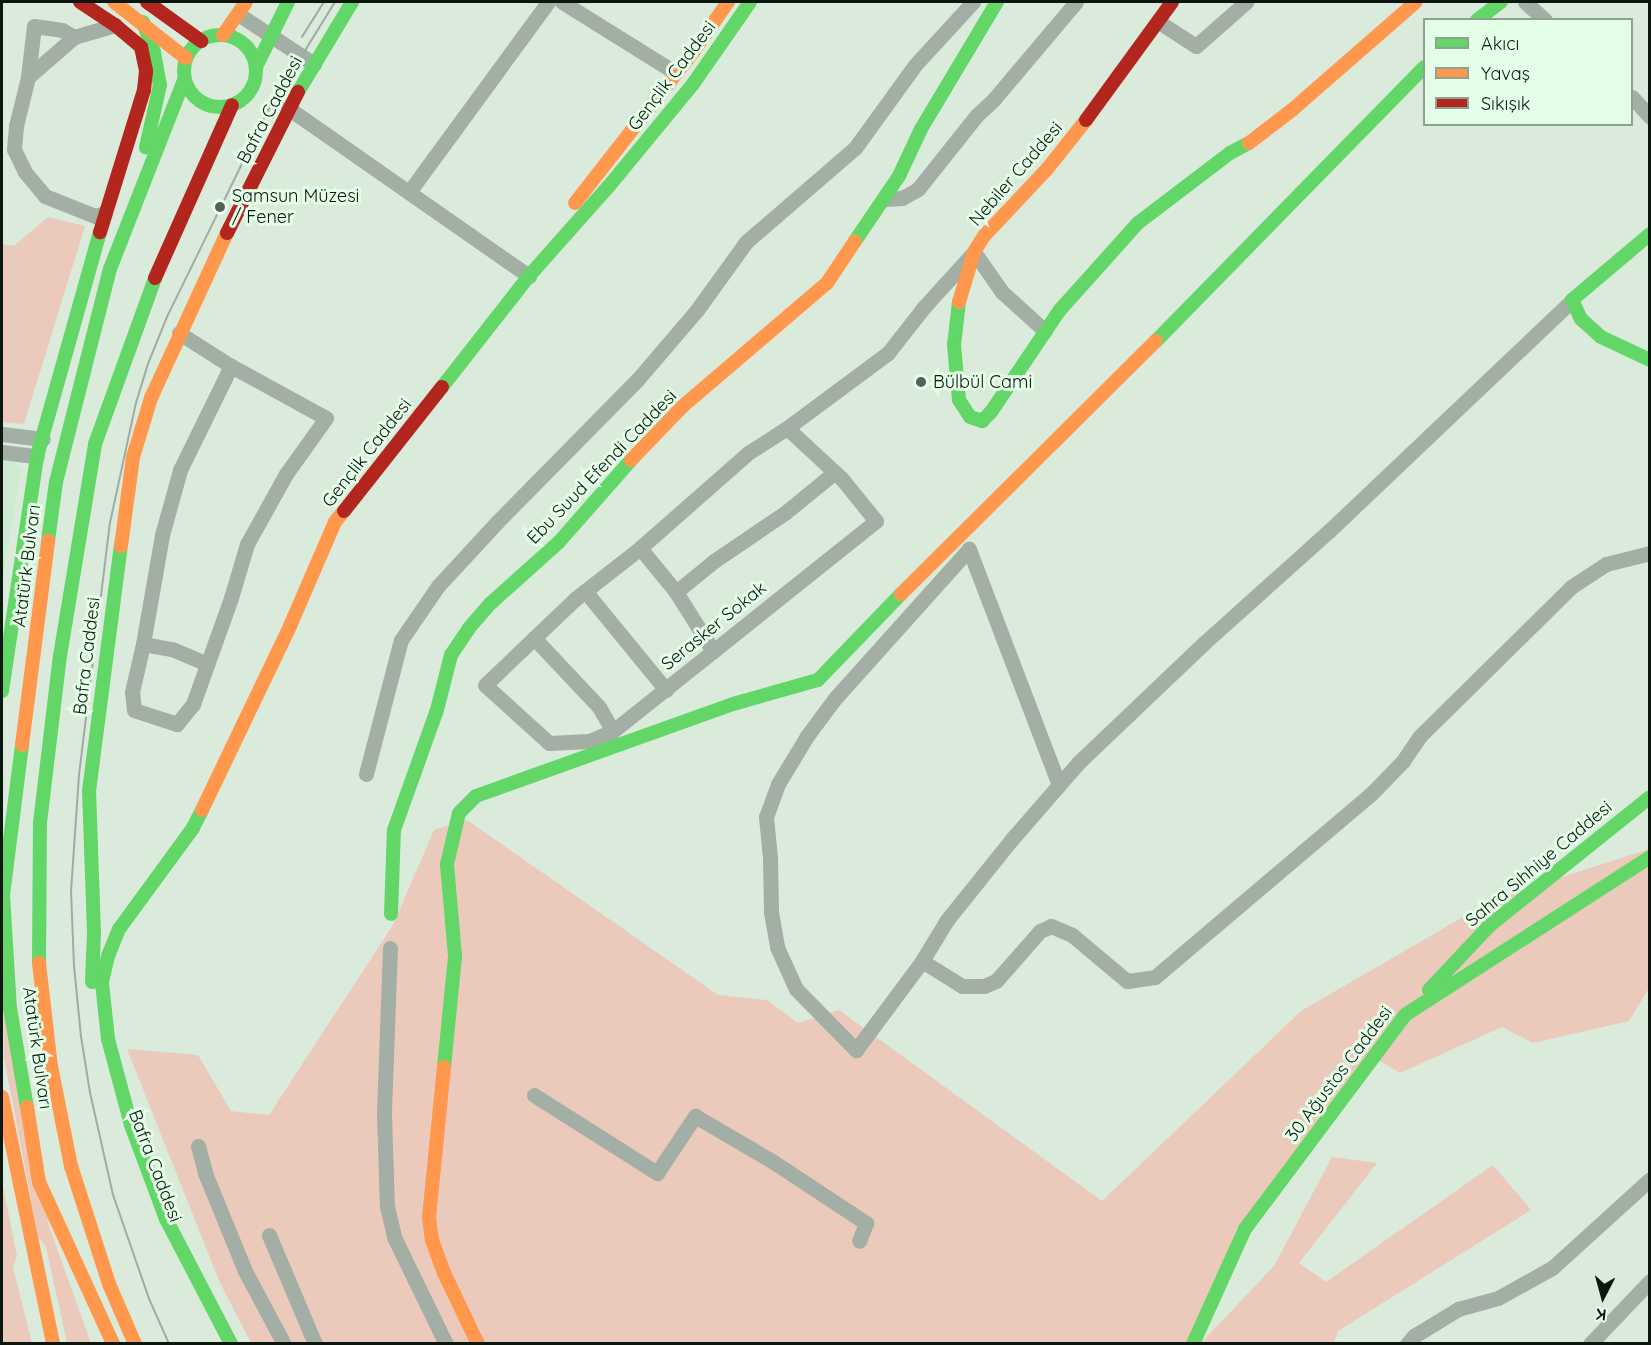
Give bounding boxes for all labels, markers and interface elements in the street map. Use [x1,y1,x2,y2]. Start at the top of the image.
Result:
street label: Gençlik Caddesi [624,17,720,135]
legend [1423,18,1633,126]
text: Akıcı [1481,32,1519,55]
street label: Bafra Caddesi [233,53,307,167]
text: Yavaş [1481,62,1530,85]
text: Sıkışık [1481,92,1530,115]
street label: Nebiler Caddesi [965,117,1067,231]
place label: Samsun Müzesi / Fener [232,186,359,228]
marker: Samsun Müzesi / Fener [213,200,227,214]
place label: Bülbül Cami [933,371,1032,393]
marker: Bülbül Cami [914,375,928,389]
street label: Ebu Suud Efendi Caddesi [523,385,681,549]
street label: Gençlik Caddesi [318,394,416,512]
street label: Atatürk Bulvarı [9,504,45,628]
street label: Serasker Sokak [657,577,771,675]
street label: Bafra Caddesi [69,596,105,716]
street label: Sahra Sıhhiye Caddesi [1462,797,1616,931]
street label: Atatürk Bulvarı [18,985,56,1111]
street label: 30 Ağustos Caddesi [1281,1002,1397,1146]
street label: Bafra Caddesi [124,1107,186,1225]
north arrow [1573,1267,1633,1327]
text: K [1595,1304,1607,1325]

